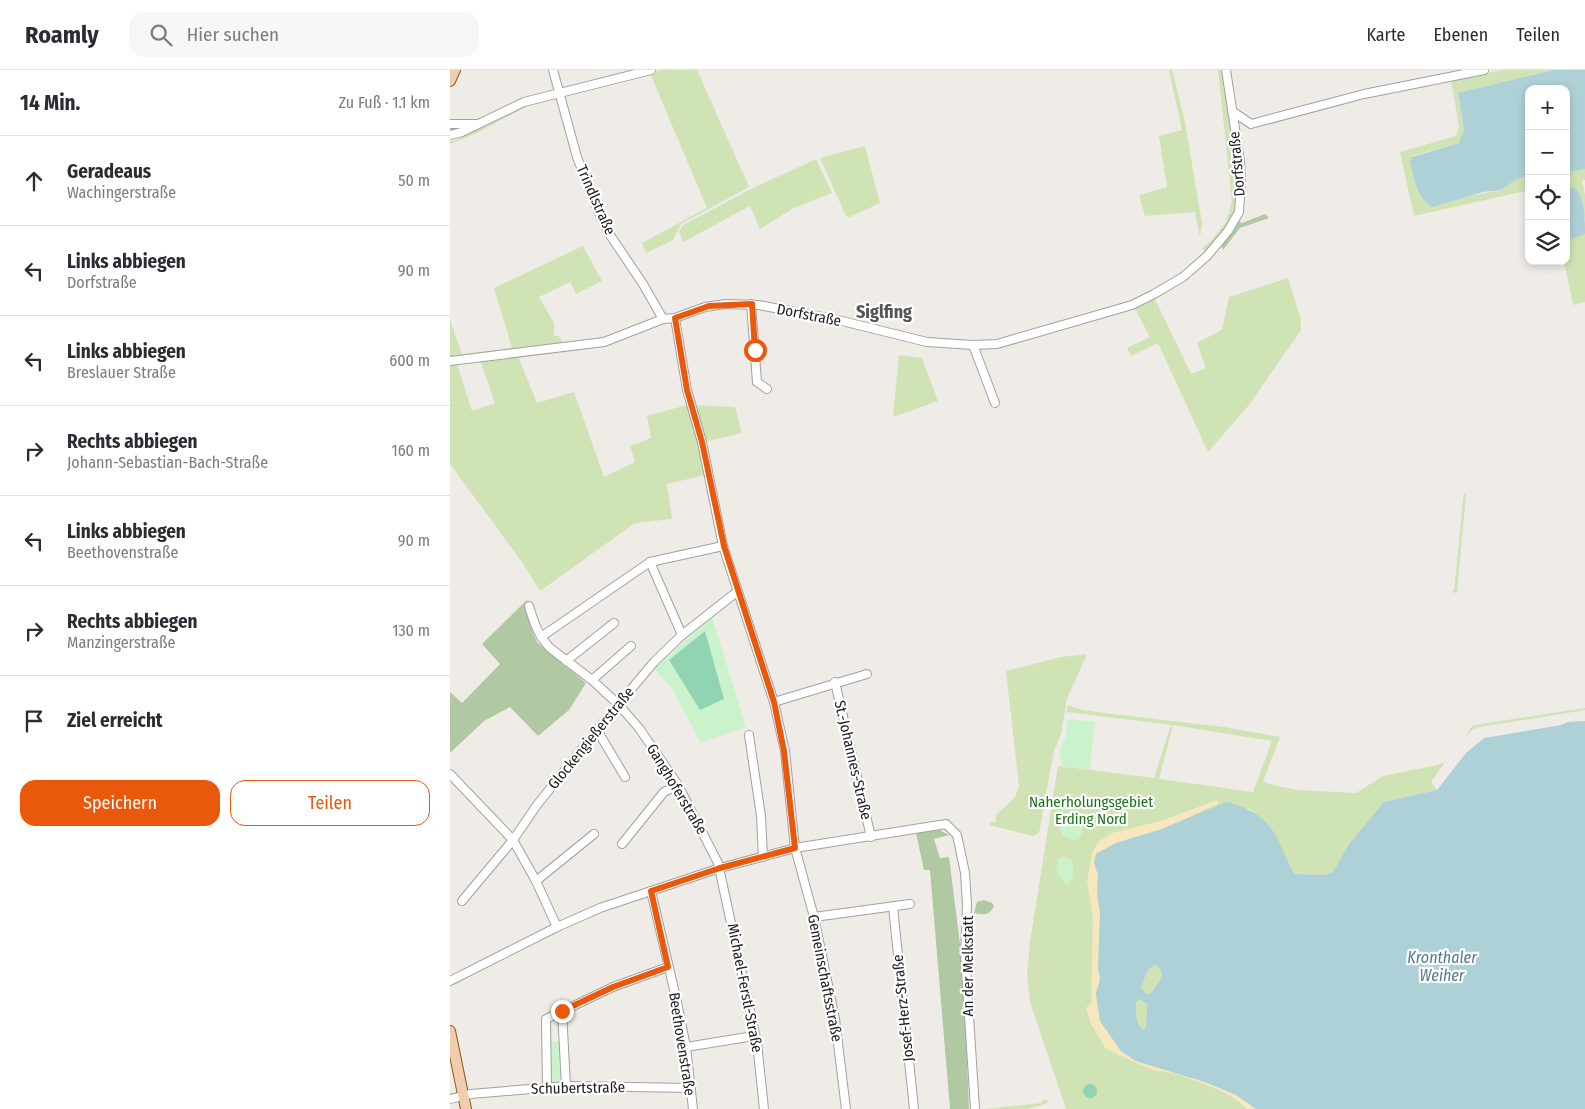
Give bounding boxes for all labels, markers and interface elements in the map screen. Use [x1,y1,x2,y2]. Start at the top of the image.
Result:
search box [129,12,479,57]
text: Roamly [25,21,99,49]
icon: search [147,21,175,49]
text: Hier suchen [187,23,279,46]
text: Karte [1366,24,1405,46]
text: Ebenen [1433,24,1488,46]
text: Teilen [1516,24,1560,46]
map controls [1525,85,1570,265]
button: + [1525,85,1570,130]
text: 14 Min. [20,90,80,116]
text: Zu Fuß · 1.1 km [339,93,430,112]
button: − [1525,130,1570,175]
street label: Dorfstraße [1225,131,1249,197]
text: Geradeaus [67,160,151,183]
street label: Trindlstraße [573,162,619,238]
icon: ahead [20,167,48,195]
text: 50 m [398,171,430,190]
button: locate [1525,175,1570,220]
text: Wachingerstraße [67,183,176,202]
button: layers [1525,220,1570,265]
text: Links abbiegen [67,250,186,273]
icon: left [20,257,48,285]
text: 90 m [398,261,430,280]
text: Dorfstraße [67,273,137,292]
street label: Dorfstraße [775,300,843,330]
district label: Siglfing [856,301,912,323]
route start [744,339,767,362]
text: Links abbiegen [67,340,186,363]
icon: left [20,347,48,375]
text: 600 m [389,351,430,370]
text: Breslauer Straße [67,363,176,382]
text: Rechts abbiegen [67,430,197,453]
icon: right [20,437,48,465]
text: 160 m [391,441,430,460]
text: Johann-Sebastian-Bach-Straße [67,453,268,472]
text: Links abbiegen [67,520,186,543]
icon: left [20,527,48,555]
text: 90 m [398,531,430,550]
text: Beethovenstraße [67,543,178,562]
text: Rechts abbiegen [67,610,197,633]
icon: right [20,617,48,645]
text: 130 m [392,621,430,640]
text: Manzingerstraße [67,633,175,652]
street label: Glockengießerstraße [544,683,638,793]
street label: St.-Johannes-Straße [831,699,875,821]
icon: arrive [20,707,48,735]
text: Ziel erreicht [67,709,163,732]
street label: Ganghoferstraße [643,740,711,838]
button: Speichern [20,780,220,826]
button: Teilen [230,780,430,826]
park label: Naherholungsgebiet Erding Nord [1029,793,1153,828]
street label: Gemeinschaftsstraße [804,913,846,1043]
street label: An der Melkstatt [959,915,977,1016]
street label: Michael-Ferstl-Straße [724,922,766,1054]
water label: Kronthaler Weiher [1407,948,1477,985]
street label: Josef-Herz-Straße [888,954,918,1062]
street label: Beethovenstraße [665,991,699,1097]
route end [551,1000,574,1023]
street label: Schubertstraße [531,1078,625,1098]

